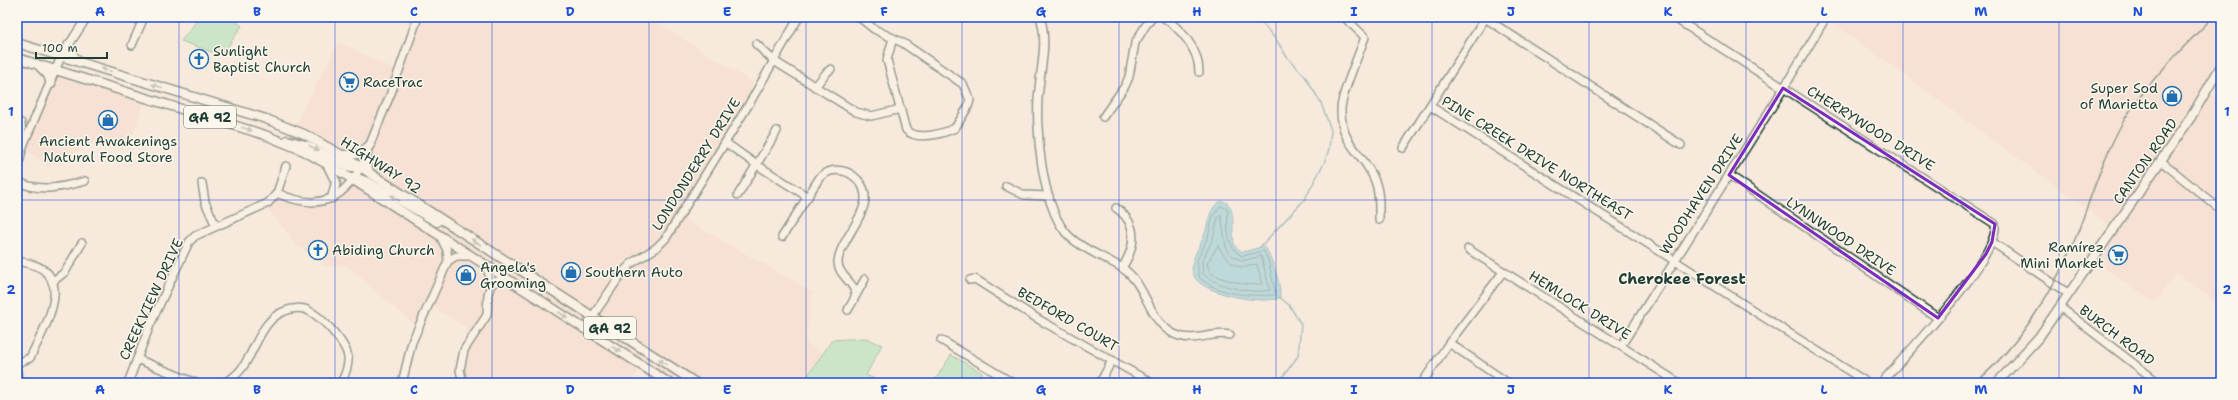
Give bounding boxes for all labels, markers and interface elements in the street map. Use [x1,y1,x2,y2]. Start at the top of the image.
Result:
text: A [95,3,105,20]
text: B [253,3,261,20]
text: C [410,3,418,20]
text: D [565,3,575,20]
text: E [723,3,732,20]
text: F [880,3,888,20]
text: G [1036,3,1047,20]
text: H [1192,3,1202,20]
text: I [1350,3,1358,20]
text: J [1507,3,1515,20]
text: K [1664,3,1673,20]
text: L [1820,3,1828,20]
text: M [1974,3,1988,20]
text: N [2133,3,2143,20]
scale bar [36,34,107,60]
text: 100 m [42,40,78,56]
place label: Sunlight Baptist Church [213,42,311,76]
church icon: Sunlight Baptist Church [188,48,210,70]
one-way arrow [100,67,112,73]
supermarket icon: RaceTrac [338,71,360,93]
place label: RaceTrac [363,73,423,91]
place label: Super Sod of Marietta [2080,79,2158,113]
street label: CHERRYWOOD DRIVE [1804,81,1938,175]
one-way arrow [150,83,162,89]
shop icon: Super Sod of Marietta [2161,85,2183,107]
street label: PINE CREEK DRIVE NORTHEAST [1438,92,1636,224]
street label: LONDONDERRY DRIVE [648,94,744,234]
text: 1 [8,103,14,120]
text: 1 [2224,103,2230,120]
road number: GA 92 [184,106,236,128]
shop icon: Ancient Awakenings Natural Food Store [97,109,119,131]
street label: CANTON ROAD [2109,115,2181,207]
one-way arrow [241,126,253,132]
street label: WOODHAVEN DRIVE [1655,130,1747,258]
place label: Ancient Awakenings Natural Food Store [39,132,177,166]
street label: HIGHWAY 92 [337,132,425,198]
one-way arrow [308,145,320,151]
street label: LYNNWOOD DRIVE [1783,193,1899,280]
one-way arrow [389,195,401,202]
street label: CREEKVIEW DRIVE [115,235,187,363]
one-way arrow [471,238,481,246]
place label: Ramírez Mini Market [2020,238,2104,272]
church icon: Abiding Church [307,239,329,261]
place label: Abiding Church [332,241,435,259]
supermarket icon: Ramírez Mini Market [2107,244,2129,266]
place label: Angela's Grooming [480,258,546,292]
shop icon: Southern Auto [560,261,582,283]
place label: Southern Auto [585,263,683,281]
shop icon: Angela's Grooming [455,264,477,286]
street label: HEMLOCK DRIVE [1526,266,1634,344]
district label: Cherokee Forest [1618,269,1746,289]
text: 2 [6,281,16,298]
text: 2 [2222,281,2232,298]
street label: BEDFORD COURT [1014,283,1122,355]
street label: BURCH ROAD [2076,301,2158,369]
one-way arrow [557,312,569,319]
road number: GA 92 [584,317,636,339]
one-way arrow [611,346,622,353]
one-way arrow [658,358,668,366]
text: A [95,381,105,398]
text: B [253,381,261,398]
text: C [410,381,418,398]
text: D [565,381,575,398]
text: E [723,381,732,398]
text: F [880,381,888,398]
text: G [1036,381,1047,398]
text: H [1192,381,1202,398]
text: I [1350,381,1358,398]
text: J [1507,381,1515,398]
text: K [1664,381,1673,398]
text: L [1820,381,1828,398]
text: M [1974,381,1988,398]
text: N [2133,381,2143,398]

